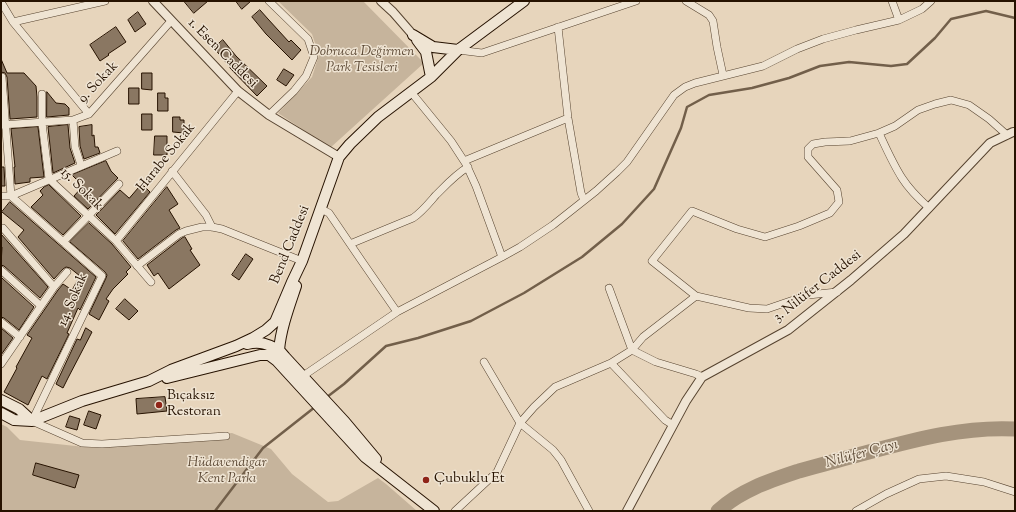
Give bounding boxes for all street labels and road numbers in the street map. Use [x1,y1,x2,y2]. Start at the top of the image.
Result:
street label: 1. Esen Caddesi [184,16,260,92]
street label: 9. Sokak [75,59,123,107]
street label: Harabe Sokak [134,120,200,196]
street label: 15. Sokak [56,165,106,215]
street label: Bend Caddesi [268,203,314,287]
street label: 3. Nilüfer Caddesi [771,247,865,327]
street label: 14. Sokak [55,271,93,329]

